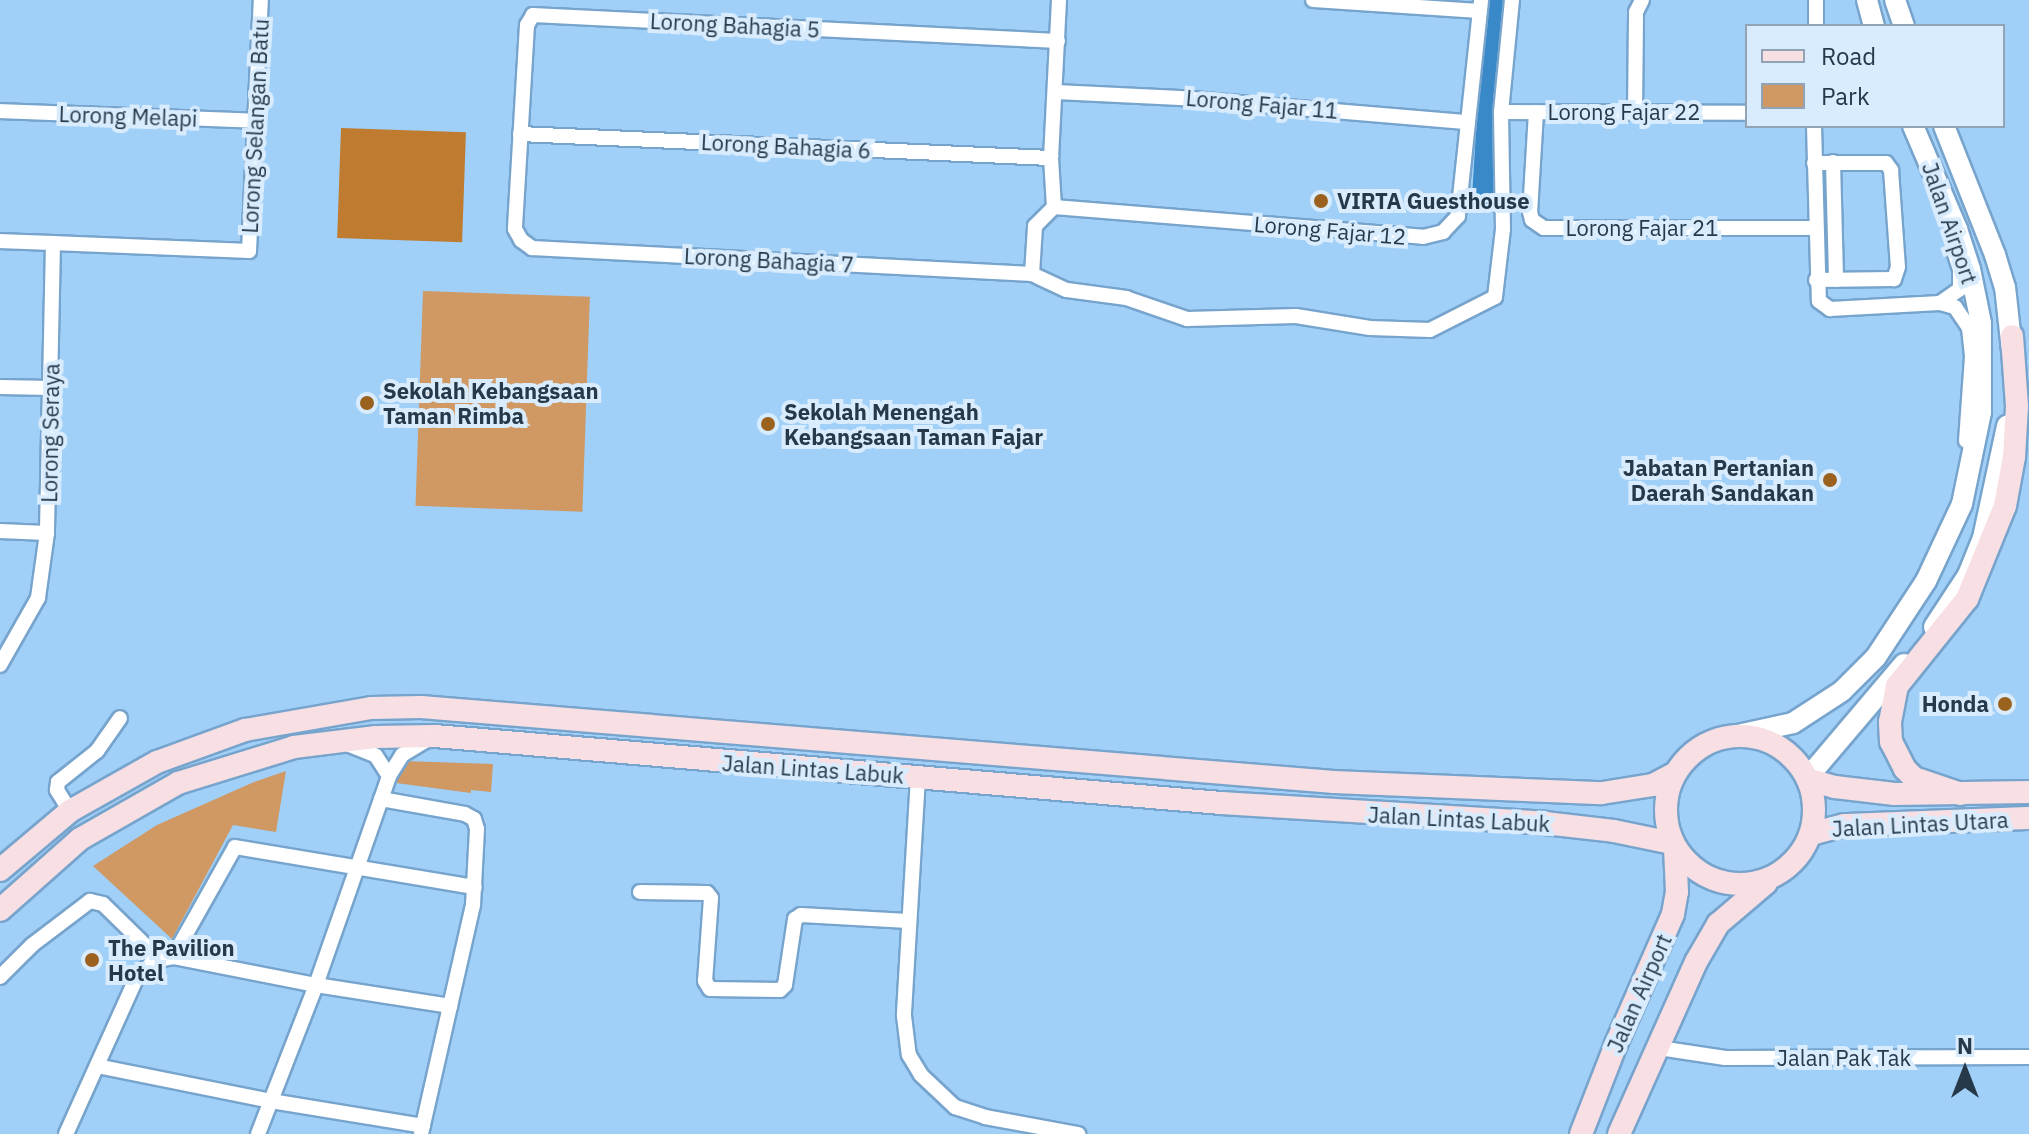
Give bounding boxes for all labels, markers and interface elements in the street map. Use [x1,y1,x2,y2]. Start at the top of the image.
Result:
street label: Lorong Bahagia 5 [649,7,821,43]
street label: Lorong Selangan Batu [236,18,274,234]
legend [1745,24,2005,128]
text: Road [1821,40,1876,72]
text: Park [1821,80,1870,112]
street label: Lorong Fajar 11 [1185,84,1339,124]
street label: Lorong Fajar 22 [1548,99,1700,125]
street label: Lorong Melapi [58,100,198,132]
street label: Lorong Bahagia 6 [700,128,872,164]
street label: Jalan Airport [1917,159,1983,287]
place label: VIRTA Guesthouse [1337,188,1529,214]
marker: VIRTA Guesthouse [1312,192,1330,210]
street label: Lorong Fajar 12 [1253,210,1407,250]
street label: Lorong Fajar 21 [1566,215,1718,241]
street label: Lorong Bahagia 7 [683,242,855,278]
street label: Lorong Seraya [36,363,64,503]
place label: Sekolah Kebangsaan Taman Rimba [383,377,599,428]
marker: Sekolah Kebangsaan Taman Rimba [358,394,376,412]
place label: Sekolah Menengah Kebangsaan Taman Fajar [784,398,1043,450]
marker: Sekolah Menengah Kebangsaan Taman Fajar [759,415,777,433]
place label: Jabatan Pertanian Daerah Sandakan [1623,454,1814,506]
marker: Jabatan Pertanian Daerah Sandakan [1821,471,1839,489]
place label: Honda [1922,691,1989,717]
marker: Honda [1996,695,2014,713]
street label: Jalan Lintas Labuk [721,749,905,789]
street label: Jalan Lintas Labuk [1367,801,1551,837]
street label: Jalan Lintas Utara [1831,806,2009,842]
street label: Jalan Airport [1601,930,1677,1056]
place label: The Pavilion Hotel [108,934,235,986]
marker: The Pavilion Hotel [83,951,101,969]
north arrow [1925,1030,2005,1110]
text: N [1957,1031,1973,1060]
street label: Jalan Pak Tak [1777,1045,1911,1071]

